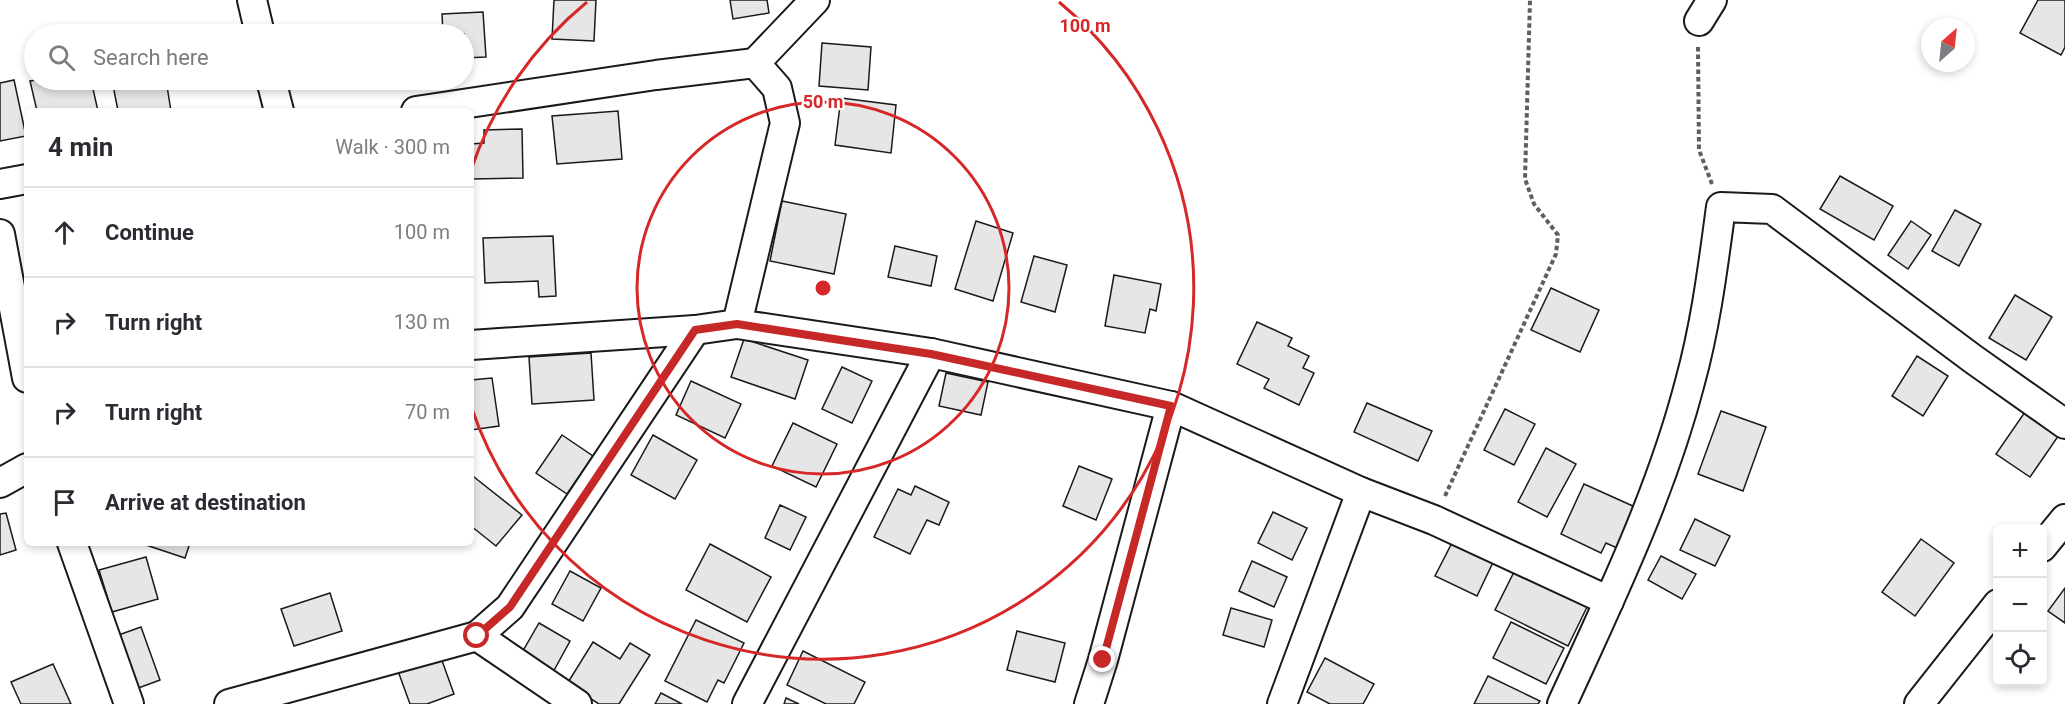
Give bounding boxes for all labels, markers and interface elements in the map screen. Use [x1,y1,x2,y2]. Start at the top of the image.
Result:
text: 100 m [1059,15,1111,36]
north arrow [1921,18,1975,72]
search box [24,24,474,90]
icon: search [45,41,78,74]
text: Search here [93,45,209,70]
text: 50 m [803,91,843,112]
text: 4 min [48,132,113,162]
text: Walk · 300 m [335,135,450,159]
icon: ahead [48,216,81,249]
text: Continue [105,220,194,245]
text: 100 m [394,220,450,244]
centre of rings [813,278,833,298]
icon: right [48,306,81,339]
text: Turn right [105,310,202,335]
text: 130 m [394,310,450,334]
icon: right [48,396,81,429]
text: Turn right [105,400,202,425]
text: 70 m [405,400,450,424]
icon: arrive [48,486,81,519]
text: Arrive at destination [105,490,306,515]
map controls [1993,524,2047,686]
button: + [1993,524,2047,578]
button: − [1993,578,2047,632]
route start [463,622,489,648]
button: locate [1993,632,2047,686]
route end [1089,646,1115,672]

